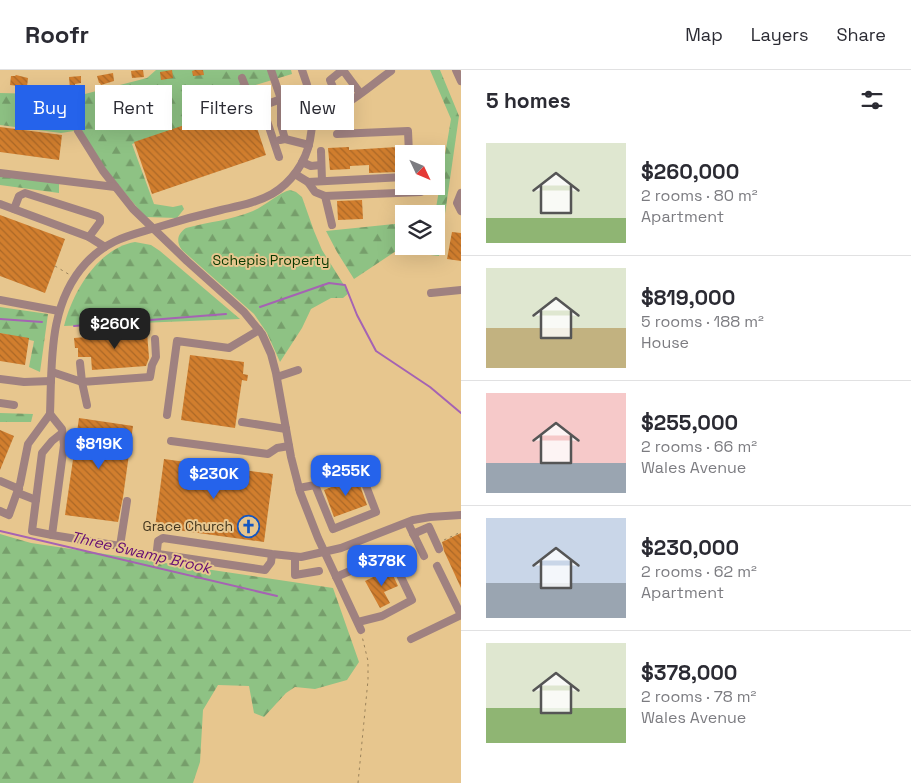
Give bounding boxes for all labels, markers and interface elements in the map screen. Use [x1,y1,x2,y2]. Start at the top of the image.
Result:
text: Roofr [25,19,89,50]
text: Map [685,23,723,46]
text: Layers [751,23,808,46]
text: Share [836,23,886,46]
chip: Buy [15,85,85,130]
chip: Rent [95,85,172,130]
chip: Filters [182,85,271,130]
chip: New [281,85,354,130]
icon: filters [858,86,886,114]
text: 5 homes [486,87,571,114]
north arrow [395,145,445,195]
map controls [395,145,445,255]
text: $260,000 [641,158,739,185]
icon: home [526,163,586,223]
text: 2 rooms · 80 m² [641,185,758,206]
button: layers [395,205,445,255]
text: Apartment [641,206,724,227]
park label: Schepis Property [213,251,329,269]
text: $819,000 [641,284,735,311]
icon: home [526,288,586,348]
pin: $260K [80,308,150,350]
text: 5 rooms · 188 m² [641,311,764,332]
text: $260K [90,313,140,334]
text: House [641,332,689,353]
text: $255,000 [641,409,738,436]
icon: home [526,413,586,473]
pin: $819K [64,428,134,470]
text: $819K [76,433,122,454]
text: 2 rooms · 66 m² [641,436,757,457]
pin: $255K [311,454,381,497]
text: Wales Avenue [641,457,746,478]
pin: $230K [179,458,249,500]
text: $255K [322,460,370,481]
text: $230K [189,463,239,484]
church icon: Grace Church [237,514,261,538]
place label: Grace Church [143,517,233,535]
water label: Three Swamp Brook [69,527,215,578]
text: $230,000 [641,534,739,561]
icon: home [526,538,586,598]
pin: $378K [347,544,417,587]
text: $378K [358,550,406,571]
text: 2 rooms · 62 m² [641,561,757,582]
text: Apartment [641,582,724,603]
text: $378,000 [641,659,737,686]
icon: home [526,663,586,723]
text: 2 rooms · 78 m² [641,686,756,707]
text: Wales Avenue [641,707,746,728]

